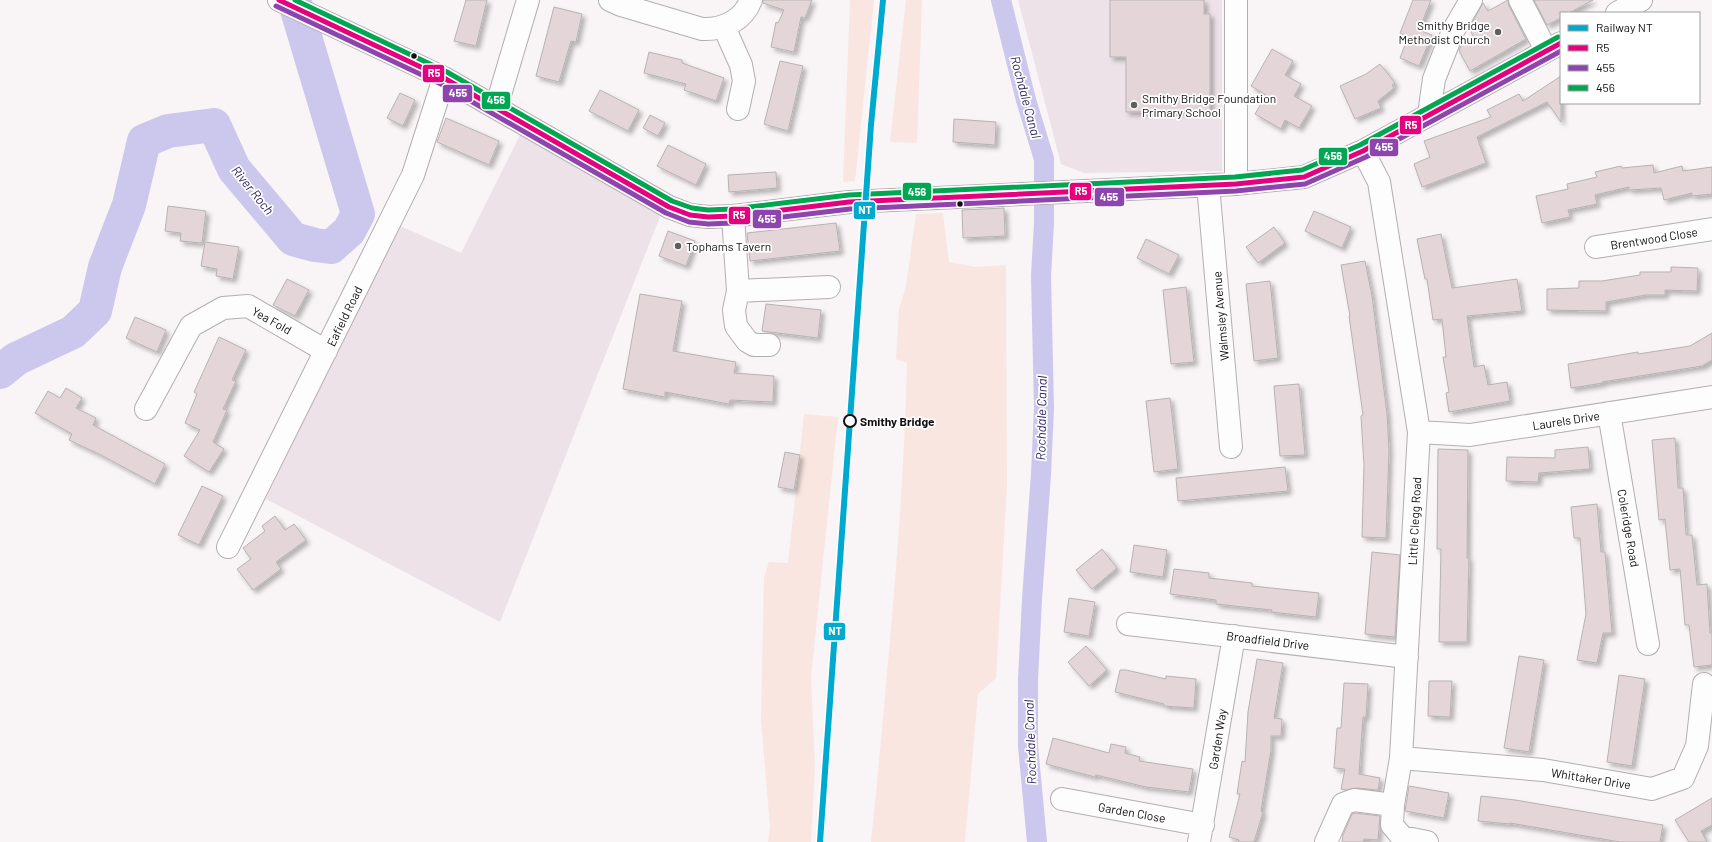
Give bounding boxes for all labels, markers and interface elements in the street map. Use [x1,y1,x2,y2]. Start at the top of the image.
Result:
legend [1560,12,1700,104]
place label: Smithy Bridge Methodist Church [1398,18,1490,46]
text: Railway NT [1596,20,1653,34]
marker: Smithy Bridge Methodist Church [1493,27,1503,37]
text: R5 [1596,40,1610,54]
unlabelled marker [409,51,419,61]
water label: Rochdale Canal [1007,54,1045,140]
text: 455 [1596,60,1615,74]
line badge: R5 [422,64,445,83]
text: R5 [428,66,440,79]
text: 456 [1596,80,1615,94]
line badge: 455 [442,84,473,103]
text: 455 [449,86,467,99]
line badge: 456 [481,91,511,110]
place label: Smithy Bridge Foundation Primary School [1142,91,1276,119]
text: 456 [487,93,505,106]
marker: Smithy Bridge Foundation Primary School [1129,100,1139,110]
line badge: R5 [1399,115,1422,135]
text: R5 [1405,118,1417,131]
line badge: 455 [1369,138,1399,157]
text: 455 [1375,140,1393,153]
line badge: 456 [1318,147,1348,166]
text: 456 [1324,149,1342,162]
water label: River Roch [228,162,278,218]
line badge: 456 [902,182,932,201]
line badge: R5 [1069,182,1092,201]
text: R5 [1075,184,1087,197]
text: 456 [908,185,926,198]
line badge: 455 [1094,187,1125,207]
text: 455 [1100,190,1118,203]
unlabelled marker [955,199,965,209]
line badge: NT [853,201,876,220]
text: NT [858,203,872,216]
line badge: R5 [728,206,751,225]
text: R5 [733,208,745,221]
line badge: 455 [752,209,782,229]
text: 455 [758,212,776,225]
street label: Brentwood Close [1609,224,1699,252]
place label: Tophams Tavern [686,239,771,253]
marker: Tophams Tavern [673,241,683,251]
street label: Walmsley Avenue [1209,271,1231,361]
street label: Eafield Road [323,284,365,348]
street label: Yea Fold [250,303,294,337]
water label: Rochdale Canal [1032,375,1050,460]
street label: Laurels Drive [1531,408,1601,432]
marker: Smithy Bridge [843,414,857,428]
place label: Smithy Bridge [860,414,935,428]
street label: Little Clegg Road [1405,476,1423,566]
street label: Coleridge Road [1615,488,1643,568]
line badge: NT [823,622,846,641]
text: NT [828,624,842,637]
street label: Broadfield Drive [1226,628,1310,652]
water label: Rochdale Canal [1021,699,1039,785]
street label: Garden Way [1205,707,1229,770]
street label: Whittaker Drive [1550,765,1632,791]
street label: Garden Close [1097,799,1167,825]

